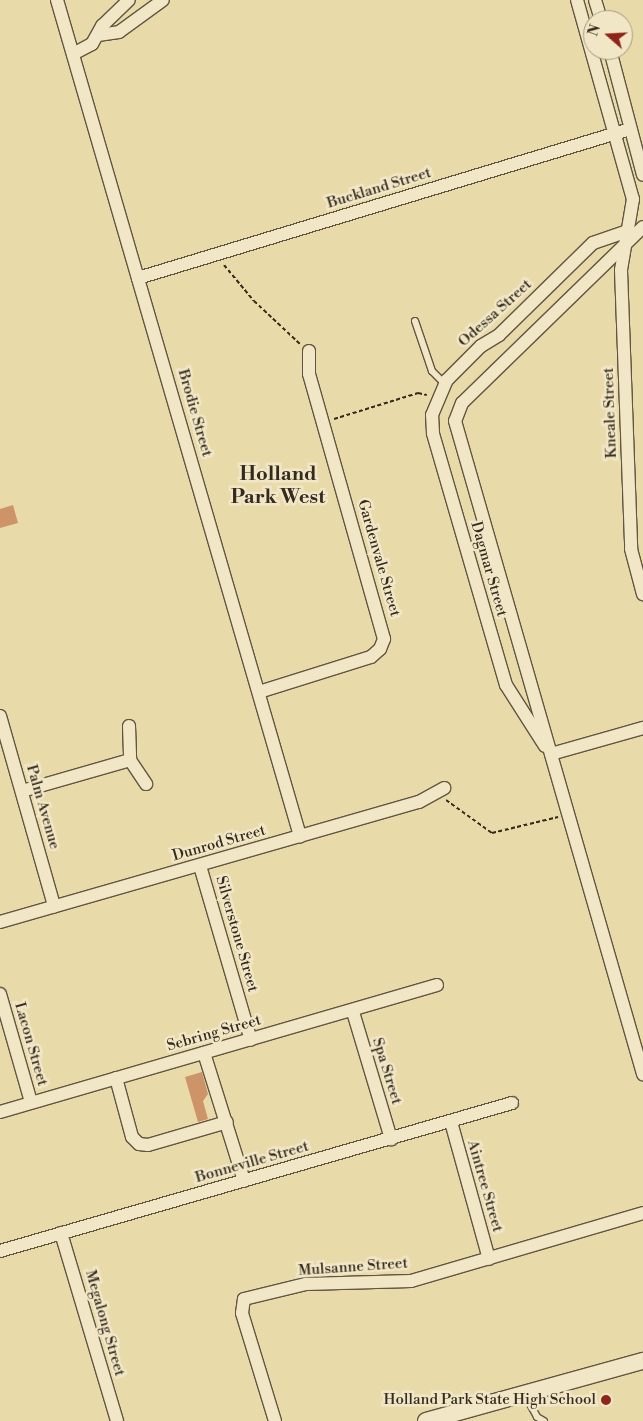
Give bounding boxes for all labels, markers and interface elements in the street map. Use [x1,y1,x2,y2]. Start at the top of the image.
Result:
north arrow [583,10,633,60]
text: N [584,22,605,39]
street label: Buckland Street [325,164,433,212]
street label: Odessa Street [455,275,535,351]
street label: Brodie Street [174,367,216,459]
street label: Kneale Street [599,367,621,459]
district label: Holland Park West [231,463,325,510]
street label: Gardenvale Street [354,497,404,619]
street label: Dagmar Street [467,519,511,619]
street label: Palm Avenue [22,763,64,851]
street label: Dunrod Street [170,821,268,865]
street label: Silverstone Street [212,874,262,994]
street label: Lacon Street [10,1000,52,1088]
street label: Sebring Street [165,1011,263,1055]
street label: Spa Street [368,1036,406,1106]
street label: Bonneville Street [193,1137,311,1187]
street label: Aintree Street [463,1138,507,1234]
street label: Mulsanne Street [298,1254,408,1280]
street label: Megalong Street [81,1268,129,1378]
place label: Holland Park State High School [384,1391,596,1409]
marker: Holland Park State High School [600,1394,612,1406]

